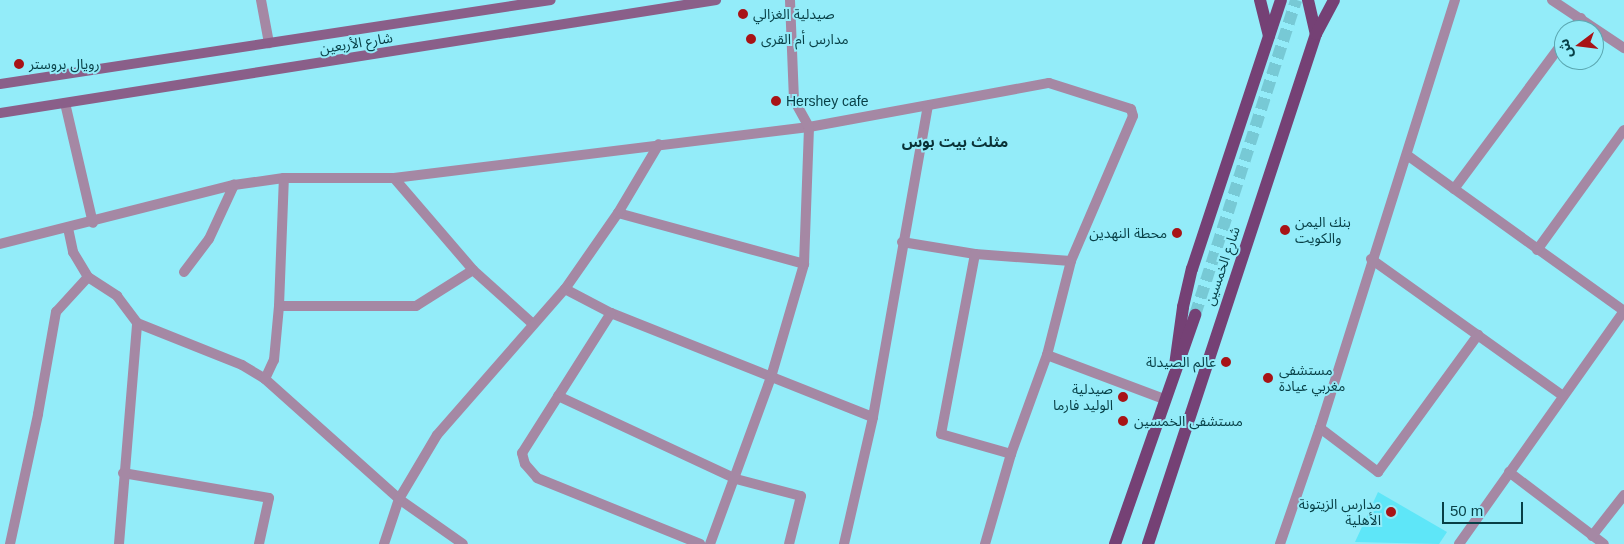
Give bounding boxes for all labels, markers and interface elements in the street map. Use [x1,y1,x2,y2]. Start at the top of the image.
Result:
place label: صيدلية الغزالي [753,6,835,22]
marker: صيدلية الغزالي [737,8,749,20]
north arrow [1554,20,1604,70]
street label: شارع الأربعين [318,29,394,57]
place label: مدارس أم القرى [761,31,849,47]
marker: مدارس أم القرى [745,33,757,45]
text: ش [1555,37,1576,60]
place label: رويال بروستر [29,56,100,72]
marker: رويال بروستر [13,58,25,70]
place label: Hershey cafe [786,93,868,109]
marker: Hershey cafe [770,95,782,107]
district label: مثلث بيت بوس [902,133,1008,151]
place label: بنك اليمن والكويت [1295,214,1351,246]
street label: شارع الخمسين [1201,224,1243,308]
marker: بنك اليمن والكويت [1279,224,1291,236]
place label: محطة النهدين [1089,225,1167,241]
marker: محطة النهدين [1171,227,1183,239]
place label: عالم الصيدلة [1146,354,1216,370]
marker: عالم الصيدلة [1220,356,1232,368]
place label: مستشفى مغربي عيادة [1279,362,1345,394]
marker: مستشفى مغربي عيادة [1261,371,1275,385]
place label: صيدلية الوليد فارما [1053,381,1113,414]
marker: صيدلية الوليد فارما [1117,391,1129,403]
place label: مستشفى الخمسين [1134,413,1243,429]
marker: مستشفى الخمسين [1116,414,1130,428]
scale bar [1444,492,1525,524]
place label: مدارس الزيتونة الأهلية [1299,496,1381,528]
text: 50 m [1450,502,1483,519]
marker: مدارس الزيتونة الأهلية [1385,506,1397,518]

